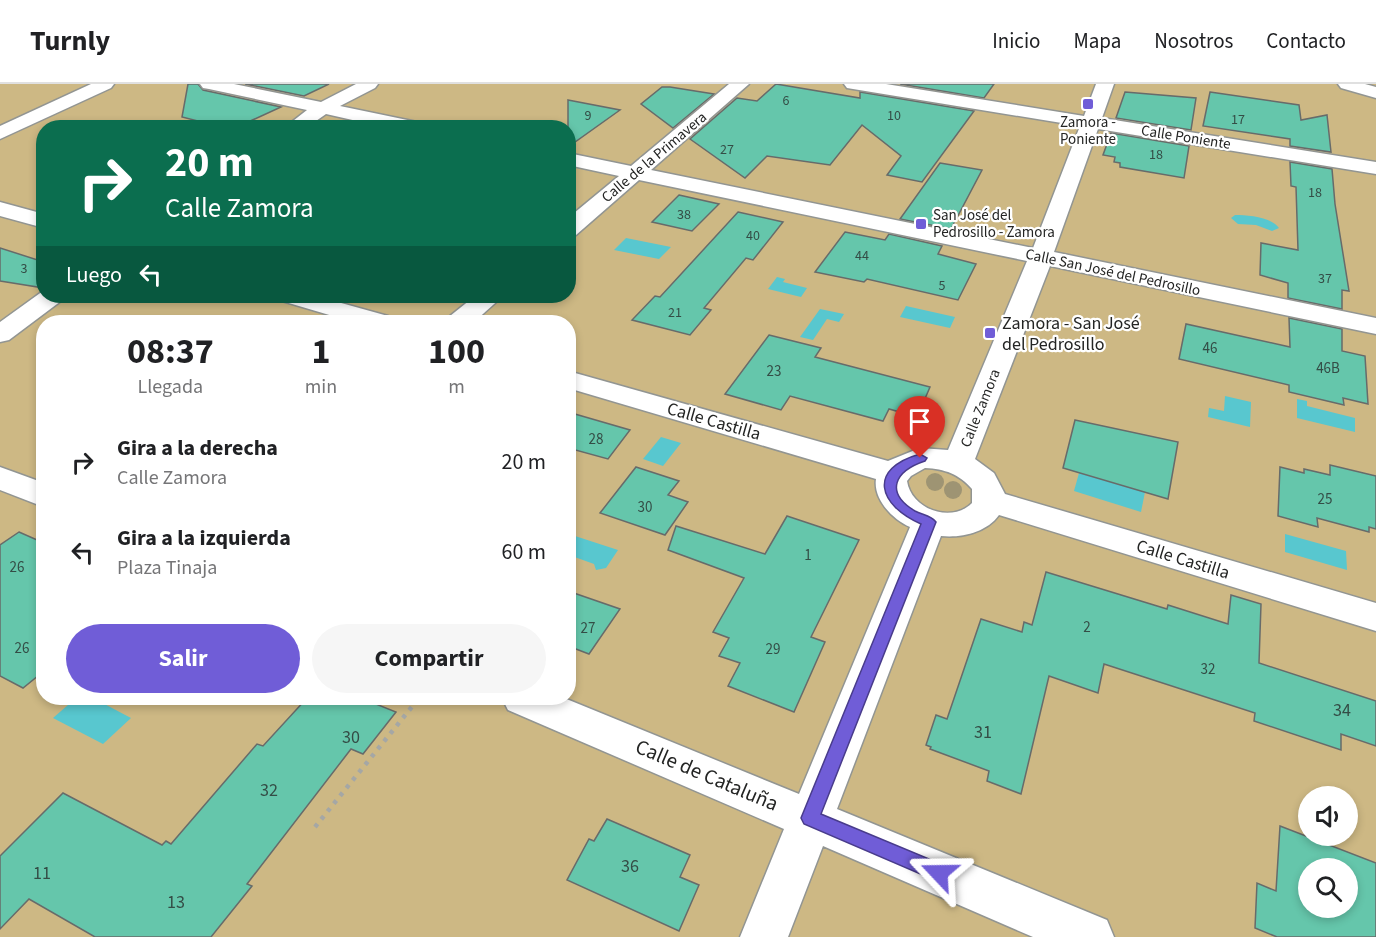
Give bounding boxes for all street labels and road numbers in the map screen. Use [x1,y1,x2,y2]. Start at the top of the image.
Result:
street label: Calle de la Primavera [597,107,711,208]
street label: Calle Poniente [1140,120,1232,155]
street label: Calle San José del Pedrosillo [1023,244,1202,301]
street label: Calle Zamora [955,366,1006,450]
street label: Calle Castilla [664,396,764,447]
street label: Calle Castilla [1133,533,1233,586]
street label: Calle de Cataluña [631,731,783,819]

